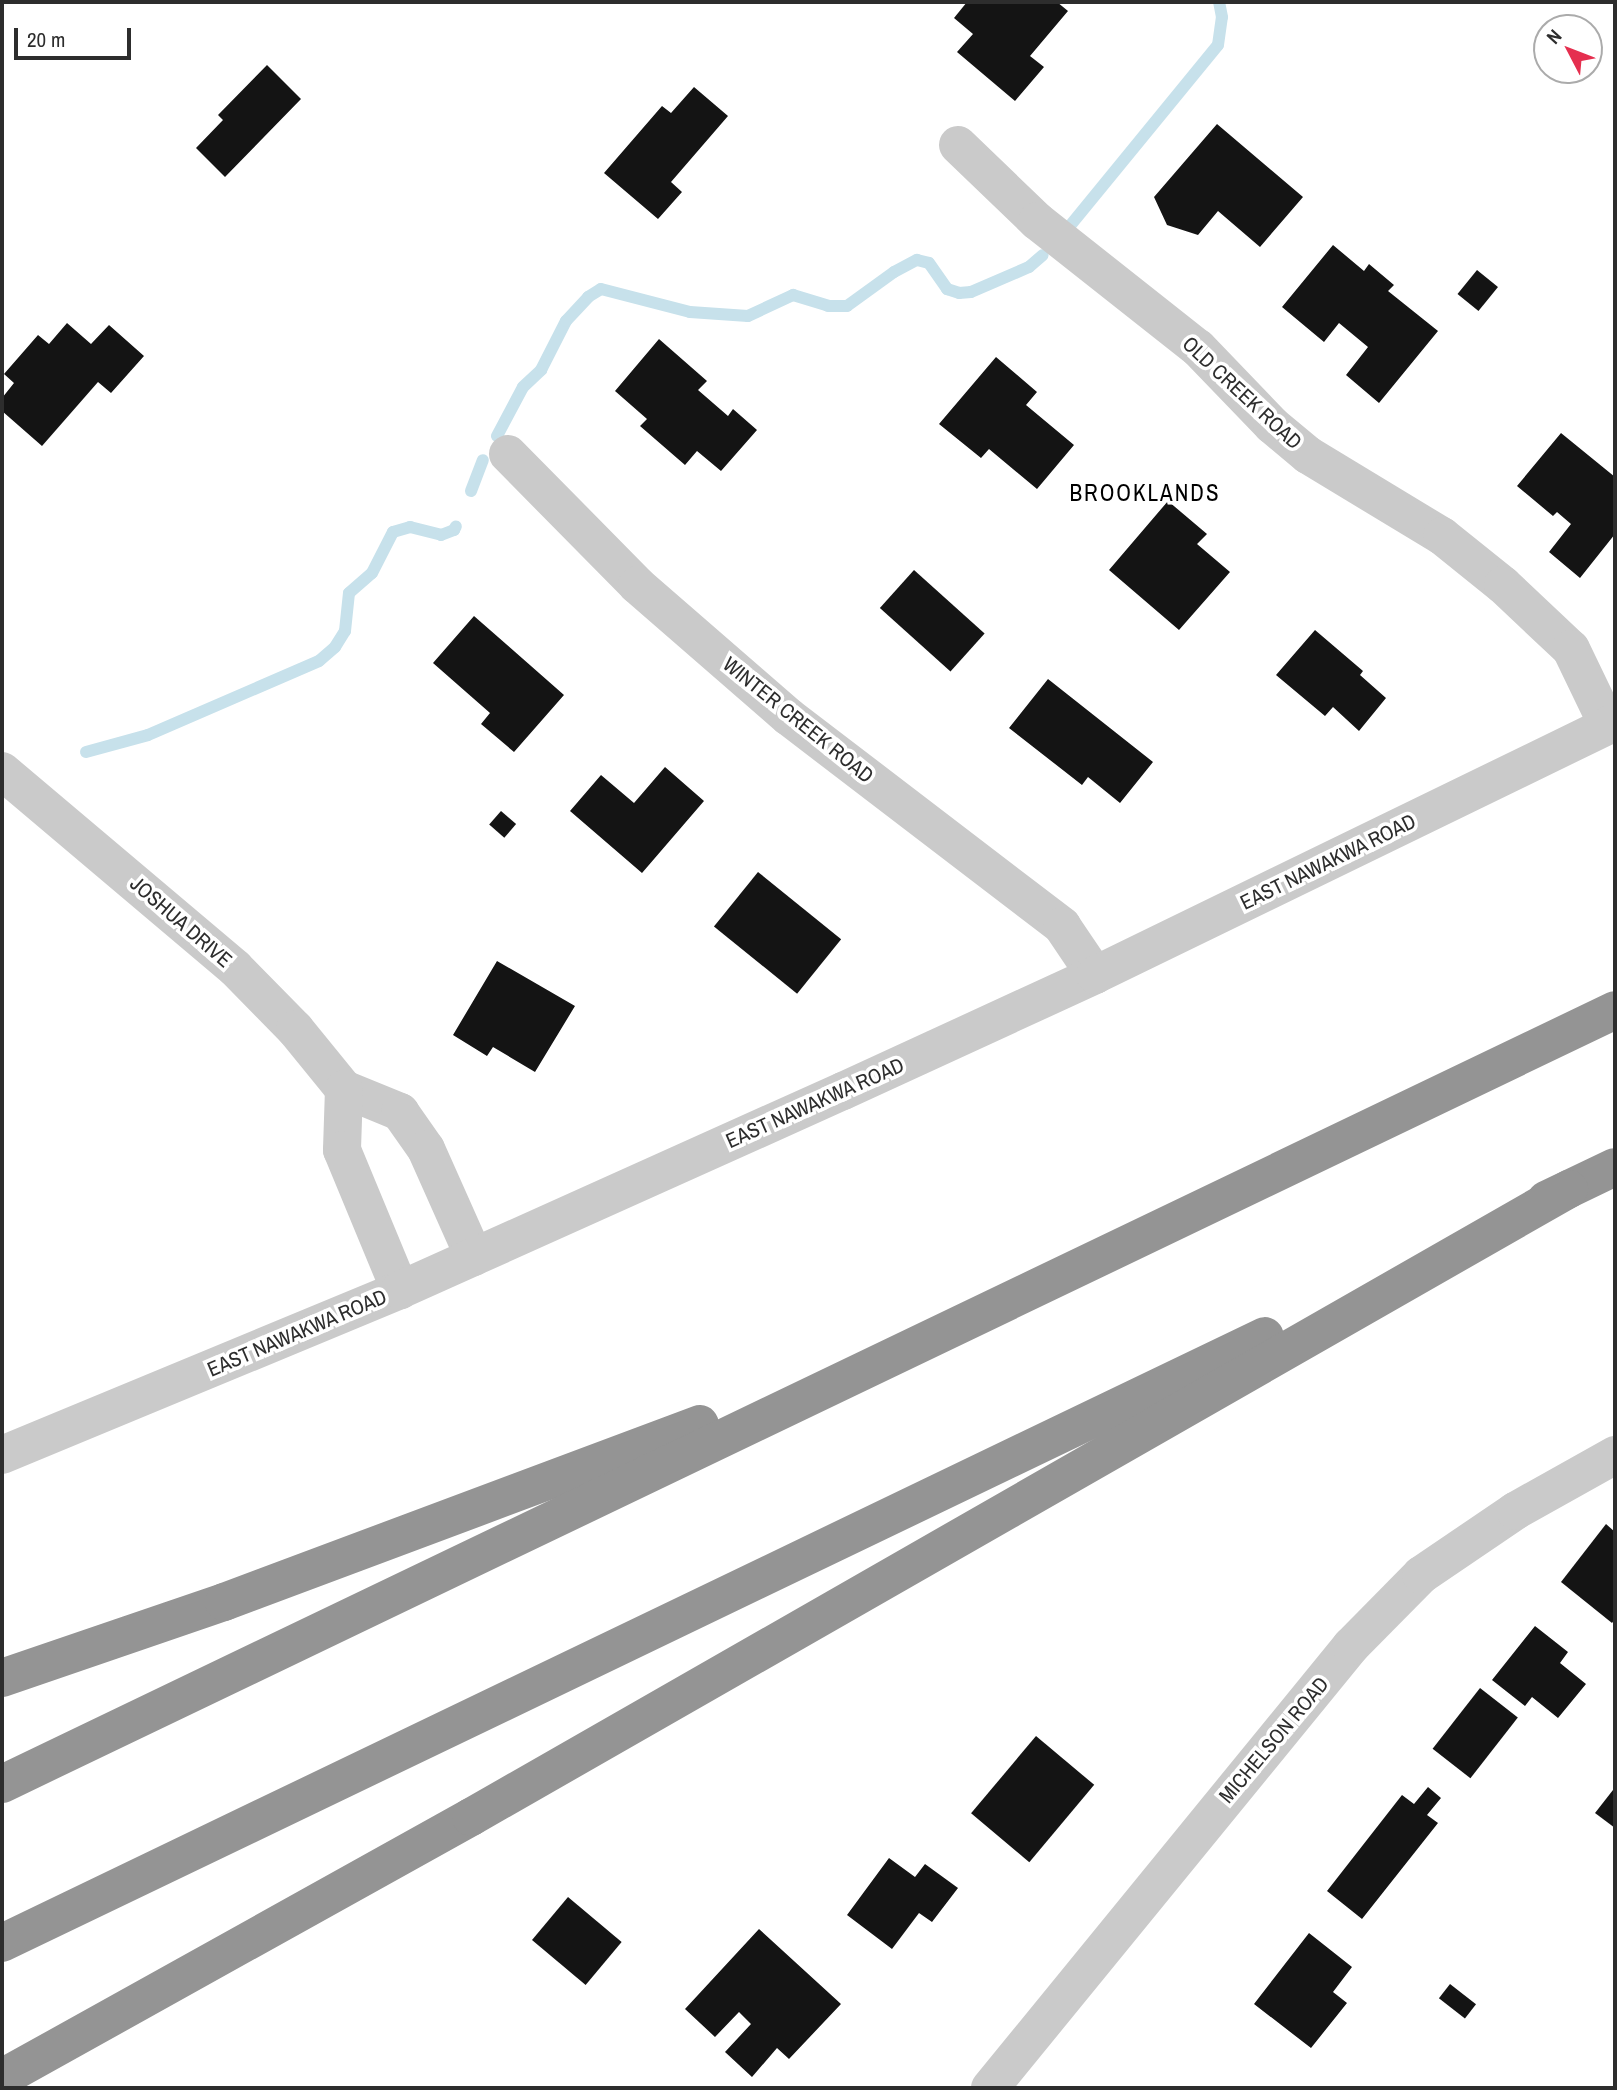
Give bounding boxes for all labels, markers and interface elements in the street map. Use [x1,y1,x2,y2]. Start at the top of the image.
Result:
scale bar [18,14,135,58]
north arrow [1533,14,1603,84]
text: N [1540,23,1567,49]
text: 20 m [27,25,65,54]
street label: OLD CREEK ROAD [1177,331,1307,455]
district label: BROOKLANDS [1071,479,1219,507]
street label: WINTER CREEK ROAD [718,652,878,788]
street label: EAST NAWAKWA ROAD [1236,808,1420,916]
street label: JOSHUA DRIVE [125,871,237,973]
street label: EAST NAWAKWA ROAD [722,1052,908,1154]
street label: EAST NAWAKWA ROAD [203,1284,391,1382]
street label: MICHELSON ROAD [1214,1672,1334,1808]

